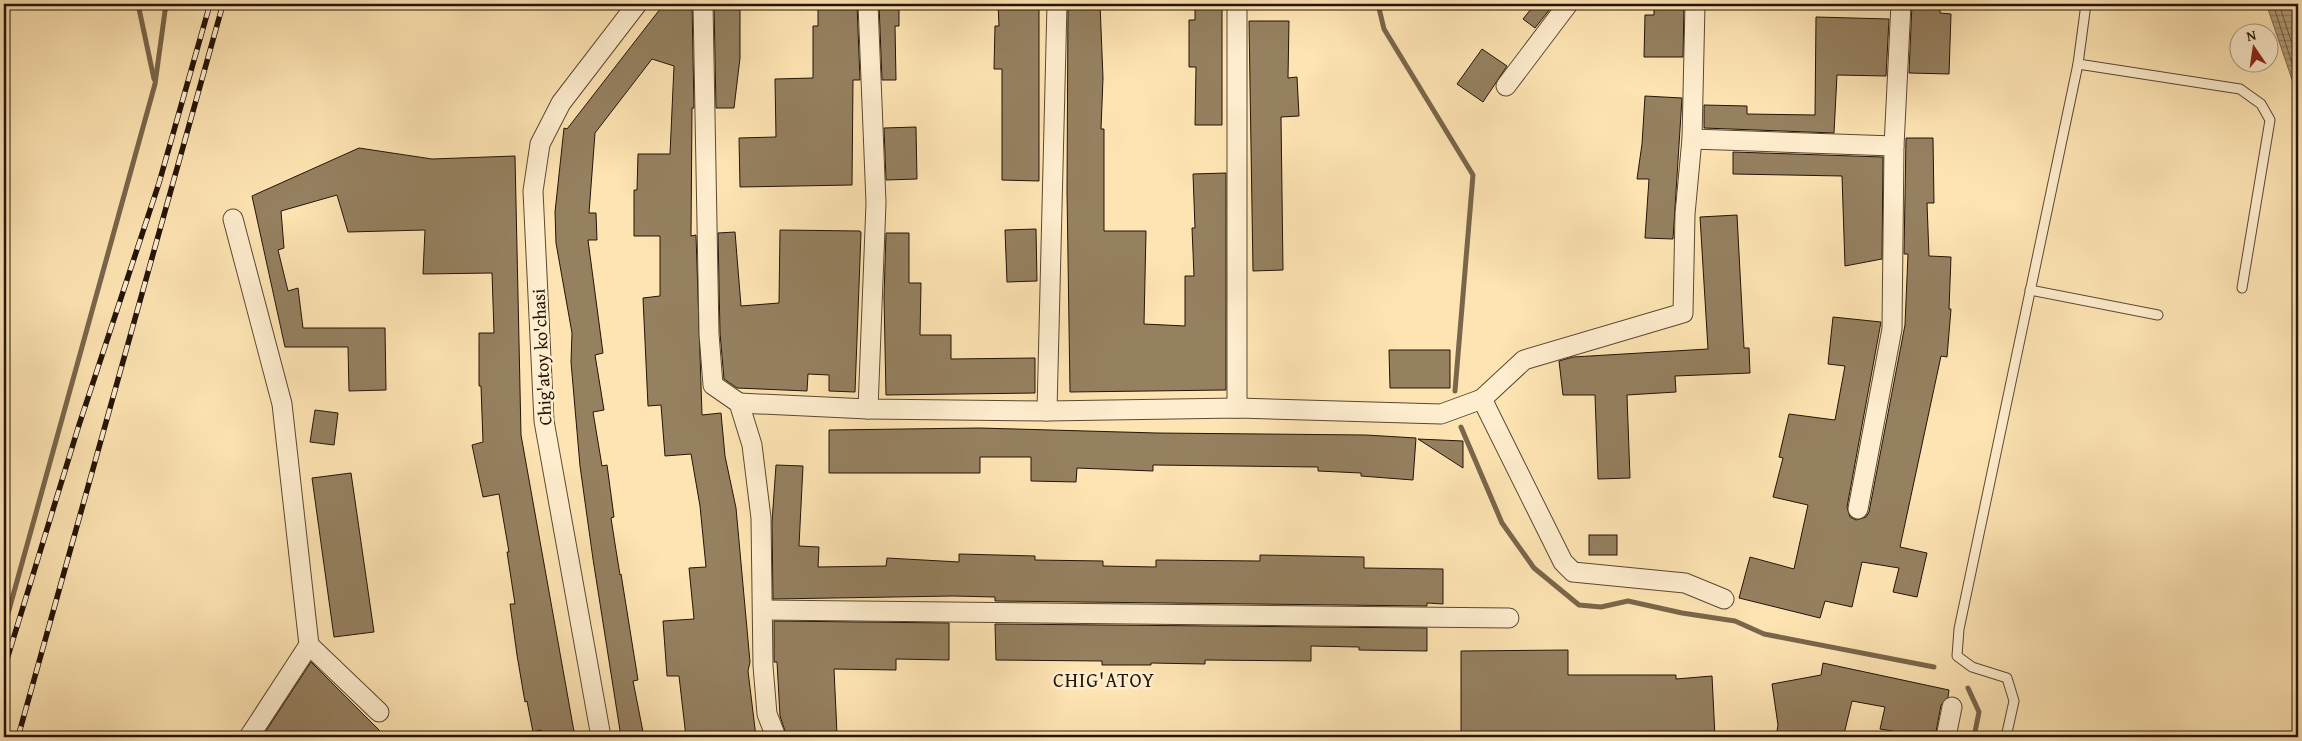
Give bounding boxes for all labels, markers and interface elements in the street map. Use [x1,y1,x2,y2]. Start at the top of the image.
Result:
north arrow [2230,22,2280,72]
text: N [2244,24,2259,46]
street label: Chig'atoy ko'chasi [524,288,559,426]
district label: CHIG'ATOY [1053,665,1155,694]

